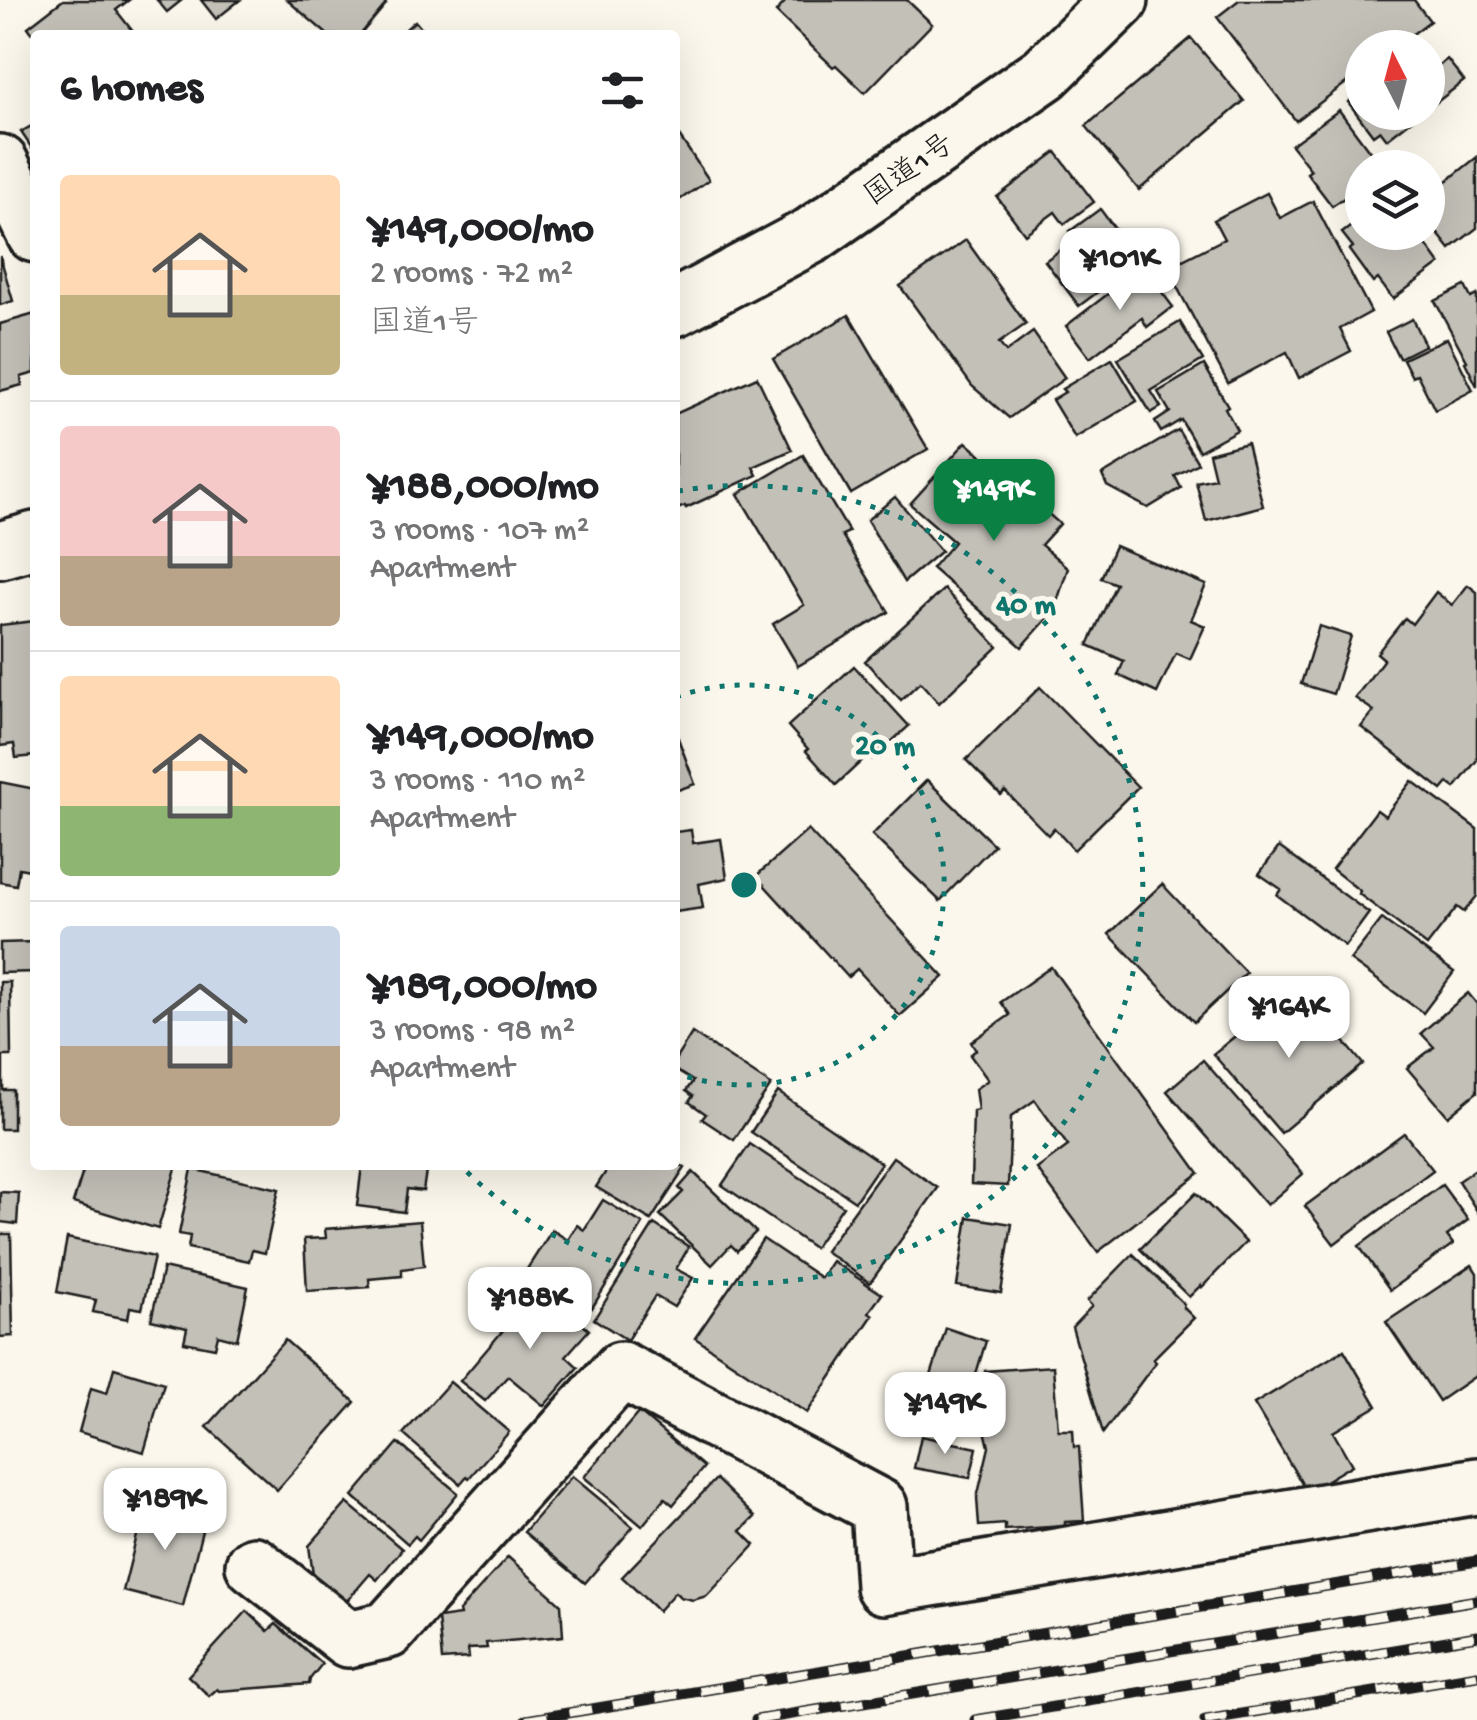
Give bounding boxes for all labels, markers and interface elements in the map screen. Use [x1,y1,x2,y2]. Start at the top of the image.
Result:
north arrow [1345,30,1445,130]
map controls [1345,30,1445,250]
icon: filters [595,63,650,118]
text: 6 homes [60,66,203,115]
street label: 国道1号 [858,127,962,215]
button: layers [1345,150,1445,250]
text: ¥149,000/mo [370,207,594,256]
icon: home [140,215,260,335]
pin: ¥101K [1050,228,1190,313]
text: ¥101K [1082,241,1158,279]
text: 2 rooms · 72 m² [370,256,573,294]
text: 国道1号 [370,306,479,344]
pin: ¥149K [924,459,1064,544]
text: ¥188,000/mo [370,464,599,513]
icon: home [140,466,260,586]
text: ¥149K [956,472,1032,510]
text: 3 rooms · 107 m² [370,513,589,551]
text: Apartment [370,551,514,589]
text: 40 m [995,590,1057,625]
text: ¥149,000/mo [370,714,594,763]
icon: home [140,716,260,836]
text: 20 m [855,731,916,766]
text: 3 rooms · 110 m² [370,763,585,801]
text: Apartment [370,801,514,839]
centre of rings [726,867,762,903]
text: ¥189,000/mo [370,964,597,1013]
icon: home [140,966,260,1086]
pin: ¥164K [1219,976,1359,1061]
text: ¥164K [1251,989,1327,1027]
text: 3 rooms · 98 m² [370,1013,575,1051]
text: Apartment [370,1051,514,1089]
pin: ¥188K [460,1267,600,1352]
text: ¥188K [490,1280,570,1318]
pin: ¥149K [875,1372,1015,1457]
text: ¥149K [907,1385,983,1423]
pin: ¥189K [95,1468,235,1553]
text: ¥189K [126,1481,204,1519]

